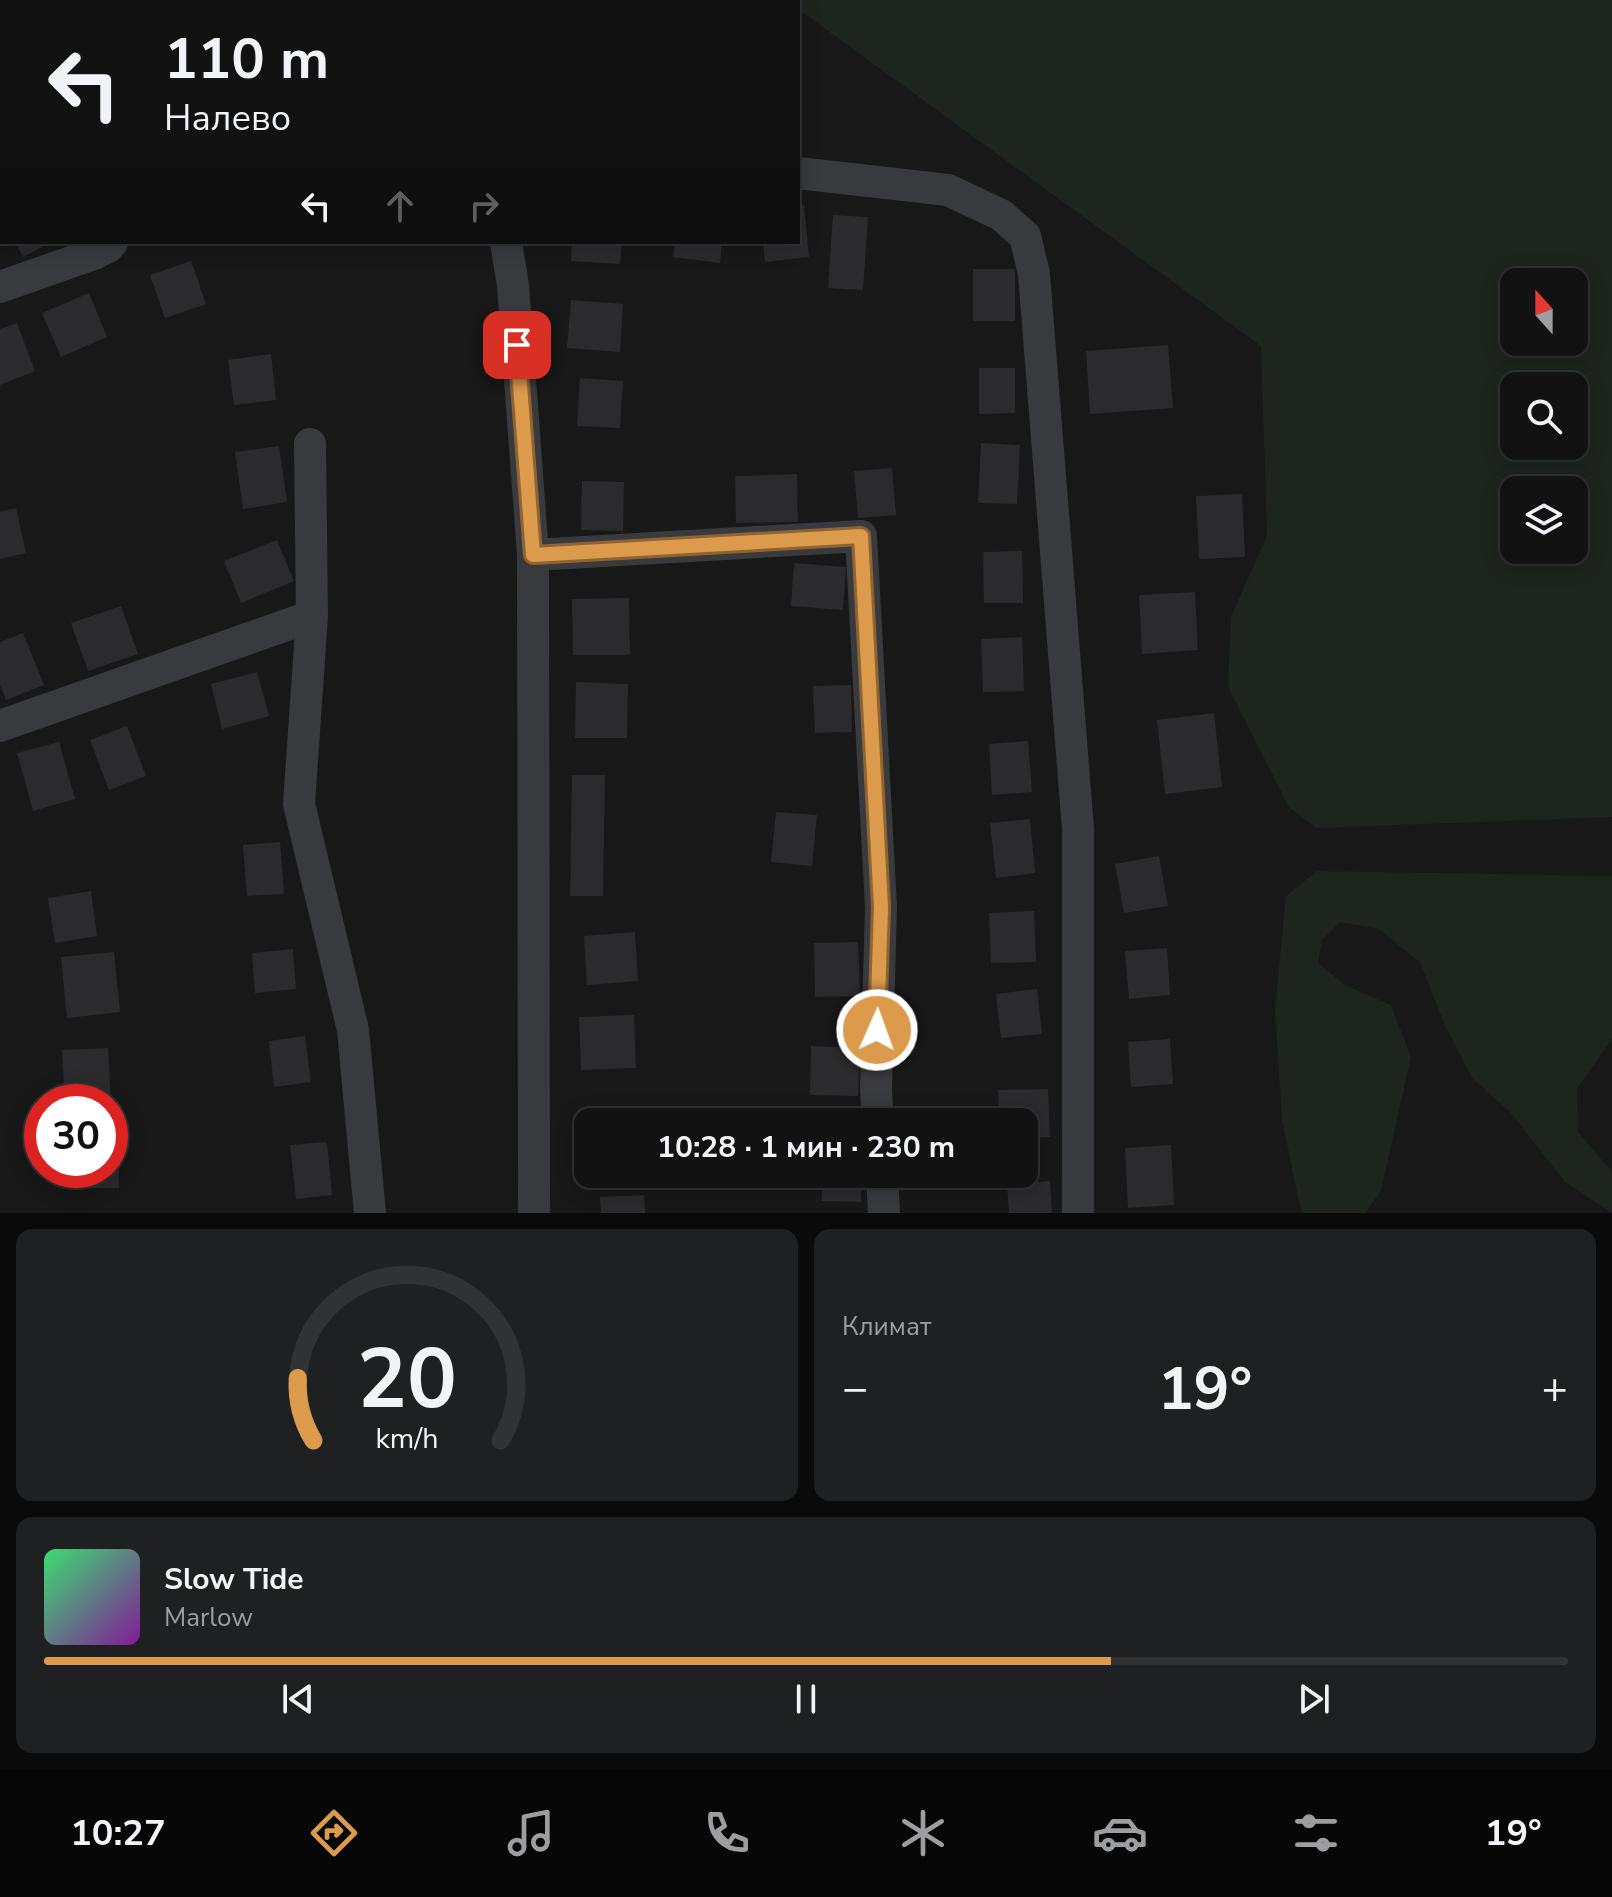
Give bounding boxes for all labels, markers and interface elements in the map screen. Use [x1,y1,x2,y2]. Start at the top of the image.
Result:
text: 110 m [164,21,329,98]
icon: left [32,32,136,136]
text: Налево [164,94,291,143]
icon: left [294,184,338,228]
icon: ahead [378,184,422,228]
icon: right [462,184,506,228]
north arrow [1500,268,1588,356]
map controls [1500,268,1588,564]
pin [483,311,551,379]
icon: arrive [495,323,539,367]
button: search [1500,372,1588,460]
button: layers [1500,476,1588,564]
position arrow [835,988,919,1072]
speed limit sign: 30 [24,1084,128,1188]
text: 10:28 · 1 мин · 230 m [657,1127,955,1168]
text: Климат [842,1309,931,1344]
text: 20 [357,1323,457,1436]
text: 19° [1158,1348,1252,1430]
text: − [842,1359,868,1419]
text: + [1542,1359,1568,1419]
text: km/h [376,1419,438,1458]
text: Slow Tide [164,1559,304,1600]
text: Marlow [164,1600,253,1635]
icon: previous [276,1677,320,1721]
icon: pause [784,1677,828,1721]
icon: next [1292,1677,1336,1721]
icon: directions [306,1805,362,1861]
icon: music [503,1805,559,1861]
icon: phone [699,1805,755,1861]
icon: climate [895,1805,951,1861]
icon: car [1092,1805,1148,1861]
icon: filters [1288,1805,1344,1861]
text: 10:27 [70,1809,166,1858]
text: 19° [1485,1809,1542,1858]

